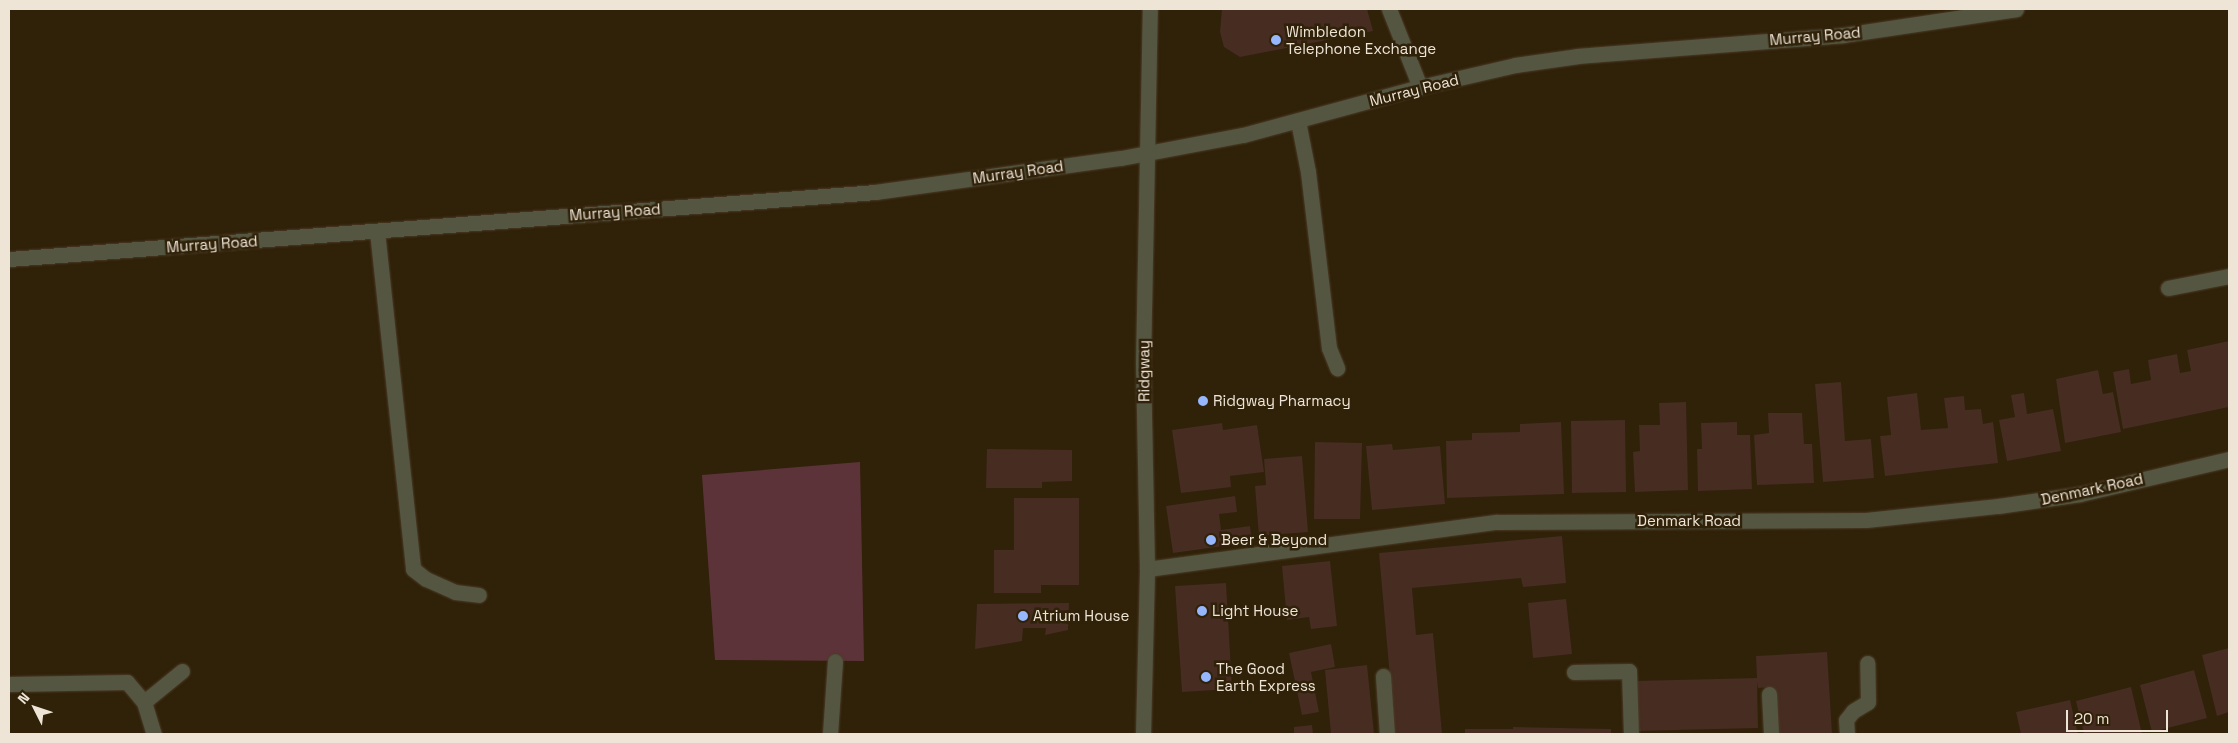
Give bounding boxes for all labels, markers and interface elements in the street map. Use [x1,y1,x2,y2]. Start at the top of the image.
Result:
place label: Wimbledon Telephone Exchange [1286,22,1436,57]
street label: Murray Road [1769,23,1861,49]
marker: Wimbledon Telephone Exchange [1270,34,1282,46]
street label: Murray Road [1367,70,1461,110]
street label: Murray Road [971,157,1065,187]
street label: Murray Road [569,200,661,224]
street label: Murray Road [166,232,258,256]
street label: Ridgway [1135,340,1153,402]
place label: Ridgway Pharmacy [1213,392,1351,410]
marker: Ridgway Pharmacy [1197,395,1209,407]
street label: Denmark Road [2039,469,2145,509]
street label: Denmark Road [1637,512,1741,530]
place label: Beer & Beyond [1221,531,1327,549]
marker: Beer & Beyond [1205,534,1217,546]
place label: Light House [1212,602,1298,620]
marker: Light House [1196,605,1208,617]
place label: Atrium House [1033,607,1129,625]
marker: Atrium House [1017,610,1029,622]
place label: The Good Earth Express [1216,659,1316,694]
marker: The Good Earth Express [1200,671,1212,683]
north arrow [10,683,60,733]
text: N [14,689,34,708]
scale bar [2068,700,2170,732]
text: 20 m [2074,709,2109,728]

